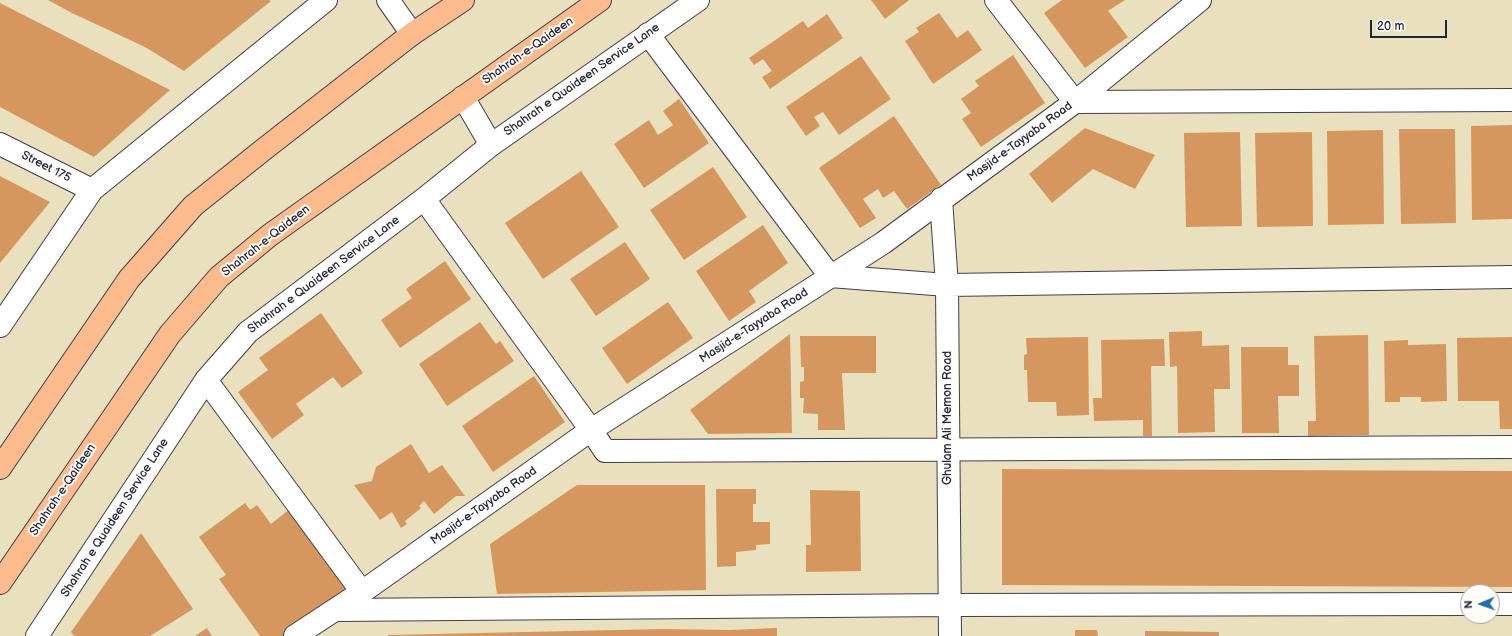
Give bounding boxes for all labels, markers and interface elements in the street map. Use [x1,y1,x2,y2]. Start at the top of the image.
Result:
scale bar [1372,12,1449,38]
street label: Shahrah-e-Qaideen [480,14,576,88]
text: 20 m [1377,19,1404,34]
street label: Shahrah e Quaideen Service Lane [502,21,662,139]
street label: Masjid-e-Tayyaba Road [965,99,1075,185]
street label: Street 175 [19,148,73,186]
street label: Shahrah-e-Qaideen [219,202,313,280]
street label: Shahrah e Quaideen Service Lane [245,213,403,337]
street label: Masjid-e-Tayyaba Road [697,286,811,366]
street label: Ghulam Ali Memon Road [941,351,955,485]
street label: Shahrah e Quaideen Service Lane [58,436,172,600]
street label: Shahrah-e-Qaideen [27,441,99,539]
street label: Masjid-e-Tayyaba Road [428,464,540,548]
north arrow [1460,584,1500,624]
text: N [1462,600,1475,609]

